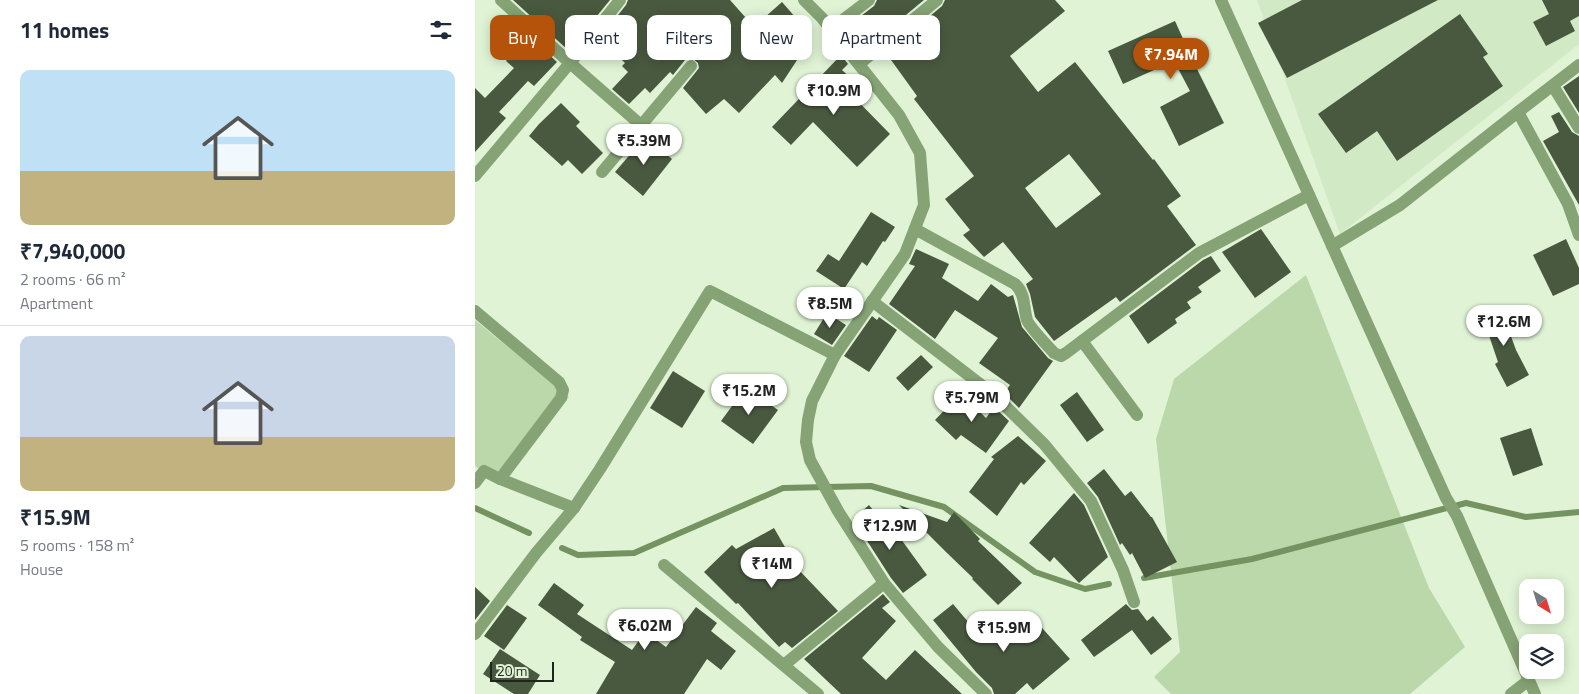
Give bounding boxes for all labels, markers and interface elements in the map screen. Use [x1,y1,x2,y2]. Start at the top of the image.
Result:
text: 11 homes [20,14,109,46]
chip: Buy [490,15,555,60]
chip: Rent [565,15,637,60]
chip: Filters [647,15,731,60]
chip: New [741,15,812,60]
chip: Apartment [822,15,940,60]
icon: filters [427,16,455,44]
pin: ₹7.94M [1130,38,1212,80]
text: ₹7.94M [1144,42,1198,66]
pin: ₹10.9M [793,74,875,116]
text: ₹10.9M [807,78,861,102]
icon: home [193,103,283,193]
pin: ₹5.39M [603,124,685,166]
text: ₹5.39M [617,128,671,152]
text: ₹7,940,000 [20,235,125,267]
text: 2 rooms · 66 m² [20,267,125,291]
pin: ₹8.5M [795,286,865,329]
text: Apartment [20,291,93,315]
text: ₹8.5M [808,291,852,315]
pin: ₹12.6M [1463,304,1545,347]
text: ₹12.6M [1477,309,1531,333]
icon: home [193,368,283,458]
pin: ₹15.2M [708,374,790,416]
text: ₹15.2M [722,378,776,402]
pin: ₹5.79M [931,380,1013,423]
text: ₹5.79M [945,385,999,409]
text: ₹15.9M [20,501,91,533]
pin: ₹12.9M [849,508,931,551]
text: ₹12.9M [863,513,917,537]
text: 5 rooms · 158 m² [20,533,134,557]
pin: ₹14M [742,546,802,589]
text: ₹14M [752,551,792,575]
text: House [20,557,63,581]
north arrow [1519,579,1564,624]
map controls [1519,579,1564,679]
pin: ₹6.02M [604,608,686,651]
pin: ₹15.9M [963,610,1045,653]
text: ₹6.02M [618,613,672,637]
text: ₹15.9M [977,615,1031,639]
button: layers [1519,634,1564,679]
scale bar [490,659,554,682]
text: 20 m [497,660,527,681]

